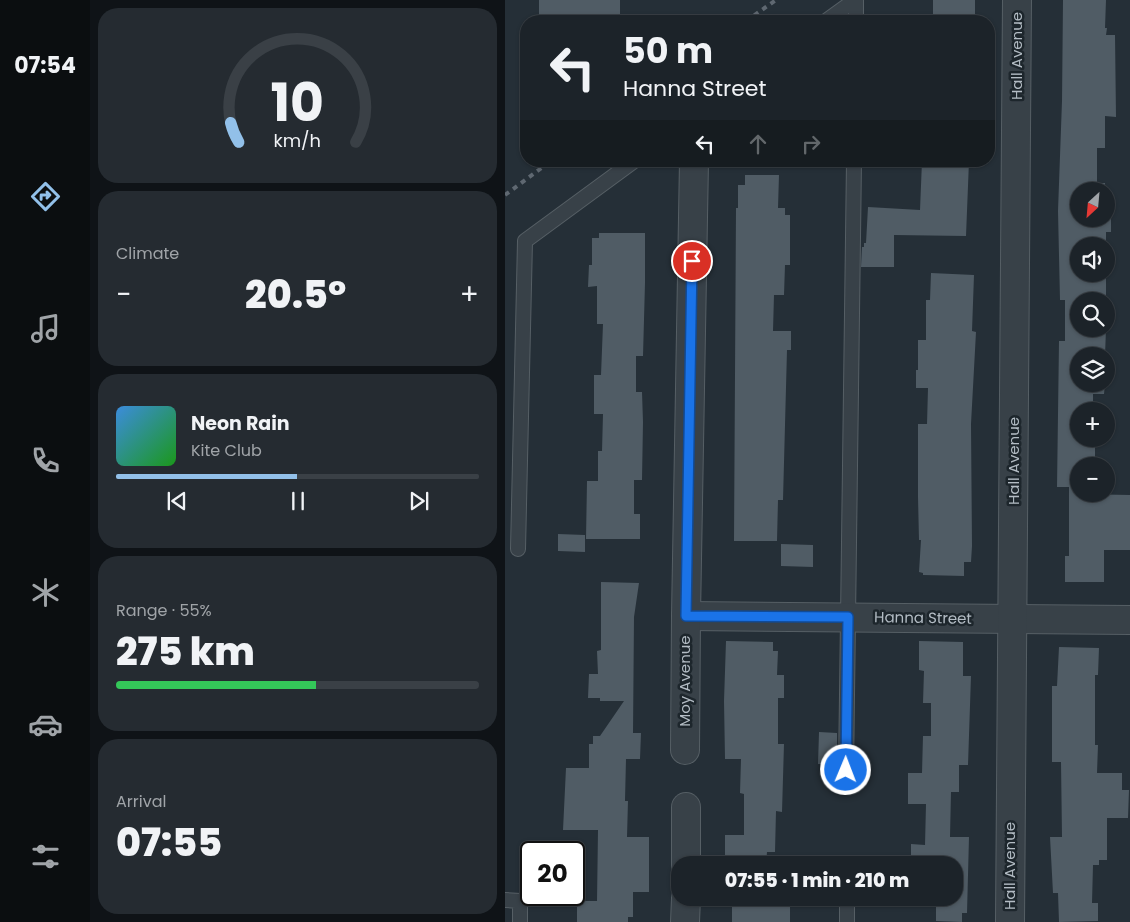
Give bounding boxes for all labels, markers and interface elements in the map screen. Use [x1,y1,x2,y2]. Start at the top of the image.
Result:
street label: Hall Avenue [1006,12,1027,100]
text: 50 m [623,26,713,75]
icon: left [540,35,605,100]
text: 07:54 [14,50,76,81]
text: 10 [271,66,324,139]
text: Hanna Street [623,73,766,104]
text: km/h [274,128,321,153]
icon: left [691,130,719,158]
icon: ahead [744,130,772,158]
icon: right [797,130,825,158]
icon: directions [28,179,63,214]
north arrow [1070,182,1115,228]
map controls [1070,182,1115,502]
button: sound [1070,237,1115,282]
pin [671,240,713,282]
text: Climate [116,242,179,265]
icon: arrive [678,247,706,275]
text: 20.5° [245,268,346,321]
text: − [116,275,131,314]
text: + [460,275,479,314]
button: search [1070,292,1115,337]
icon: music [28,311,63,346]
button: layers [1070,347,1115,392]
button: + [1070,402,1115,447]
text: Neon Rain [191,410,290,437]
street label: Hall Avenue [1003,417,1024,505]
text: Kite Club [191,439,262,462]
icon: phone [28,443,63,478]
button: − [1070,457,1115,502]
icon: previous [163,487,191,515]
icon: pause [284,487,312,515]
icon: next [405,487,433,515]
icon: climate [28,575,63,610]
text: Range · 55% [116,599,212,622]
street label: Hanna Street [874,606,972,629]
text: 275 km [116,625,255,678]
street label: Moy Avenue [674,635,695,727]
icon: car [28,707,63,742]
position arrow [819,743,871,795]
text: Arrival [116,790,166,813]
text: 07:55 [116,816,222,869]
street label: Hall Avenue [999,822,1020,910]
icon: filters [28,839,63,874]
speed limit sign: 20 [520,841,585,906]
text: 07:55 · 1 min · 210 m [725,867,909,894]

